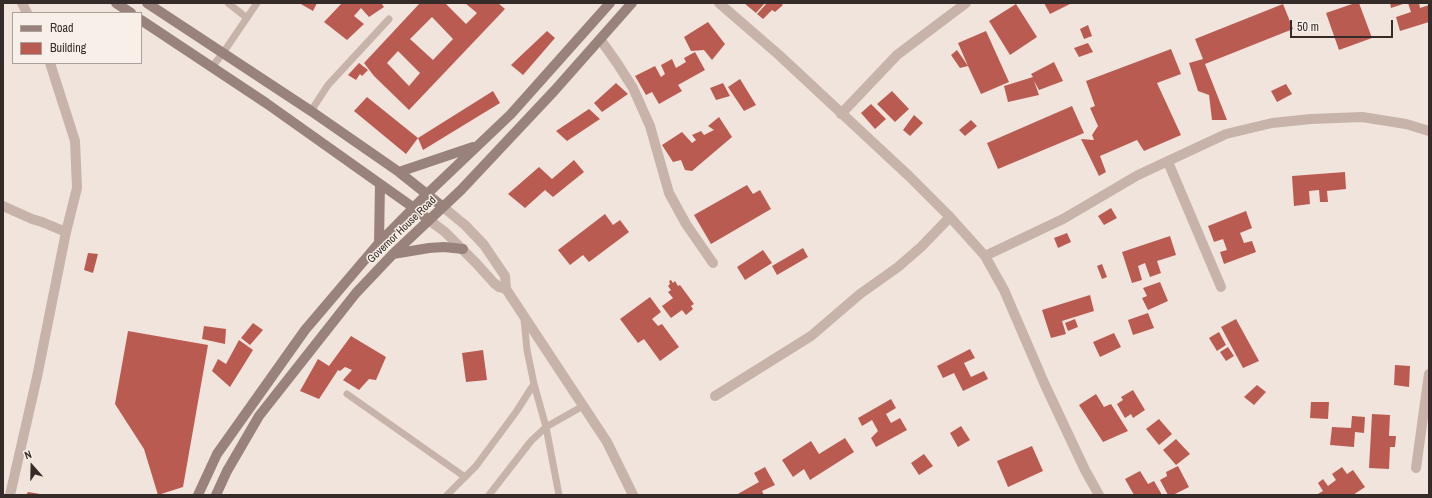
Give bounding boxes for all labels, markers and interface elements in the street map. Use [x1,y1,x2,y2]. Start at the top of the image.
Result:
legend [12,12,142,64]
scale bar [1292,12,1395,38]
text: 50 m [1297,19,1319,35]
text: Road [50,20,74,36]
text: Building [50,40,86,56]
street label: Governor House Road [365,194,439,266]
north arrow [12,446,52,486]
text: N [22,447,33,462]

